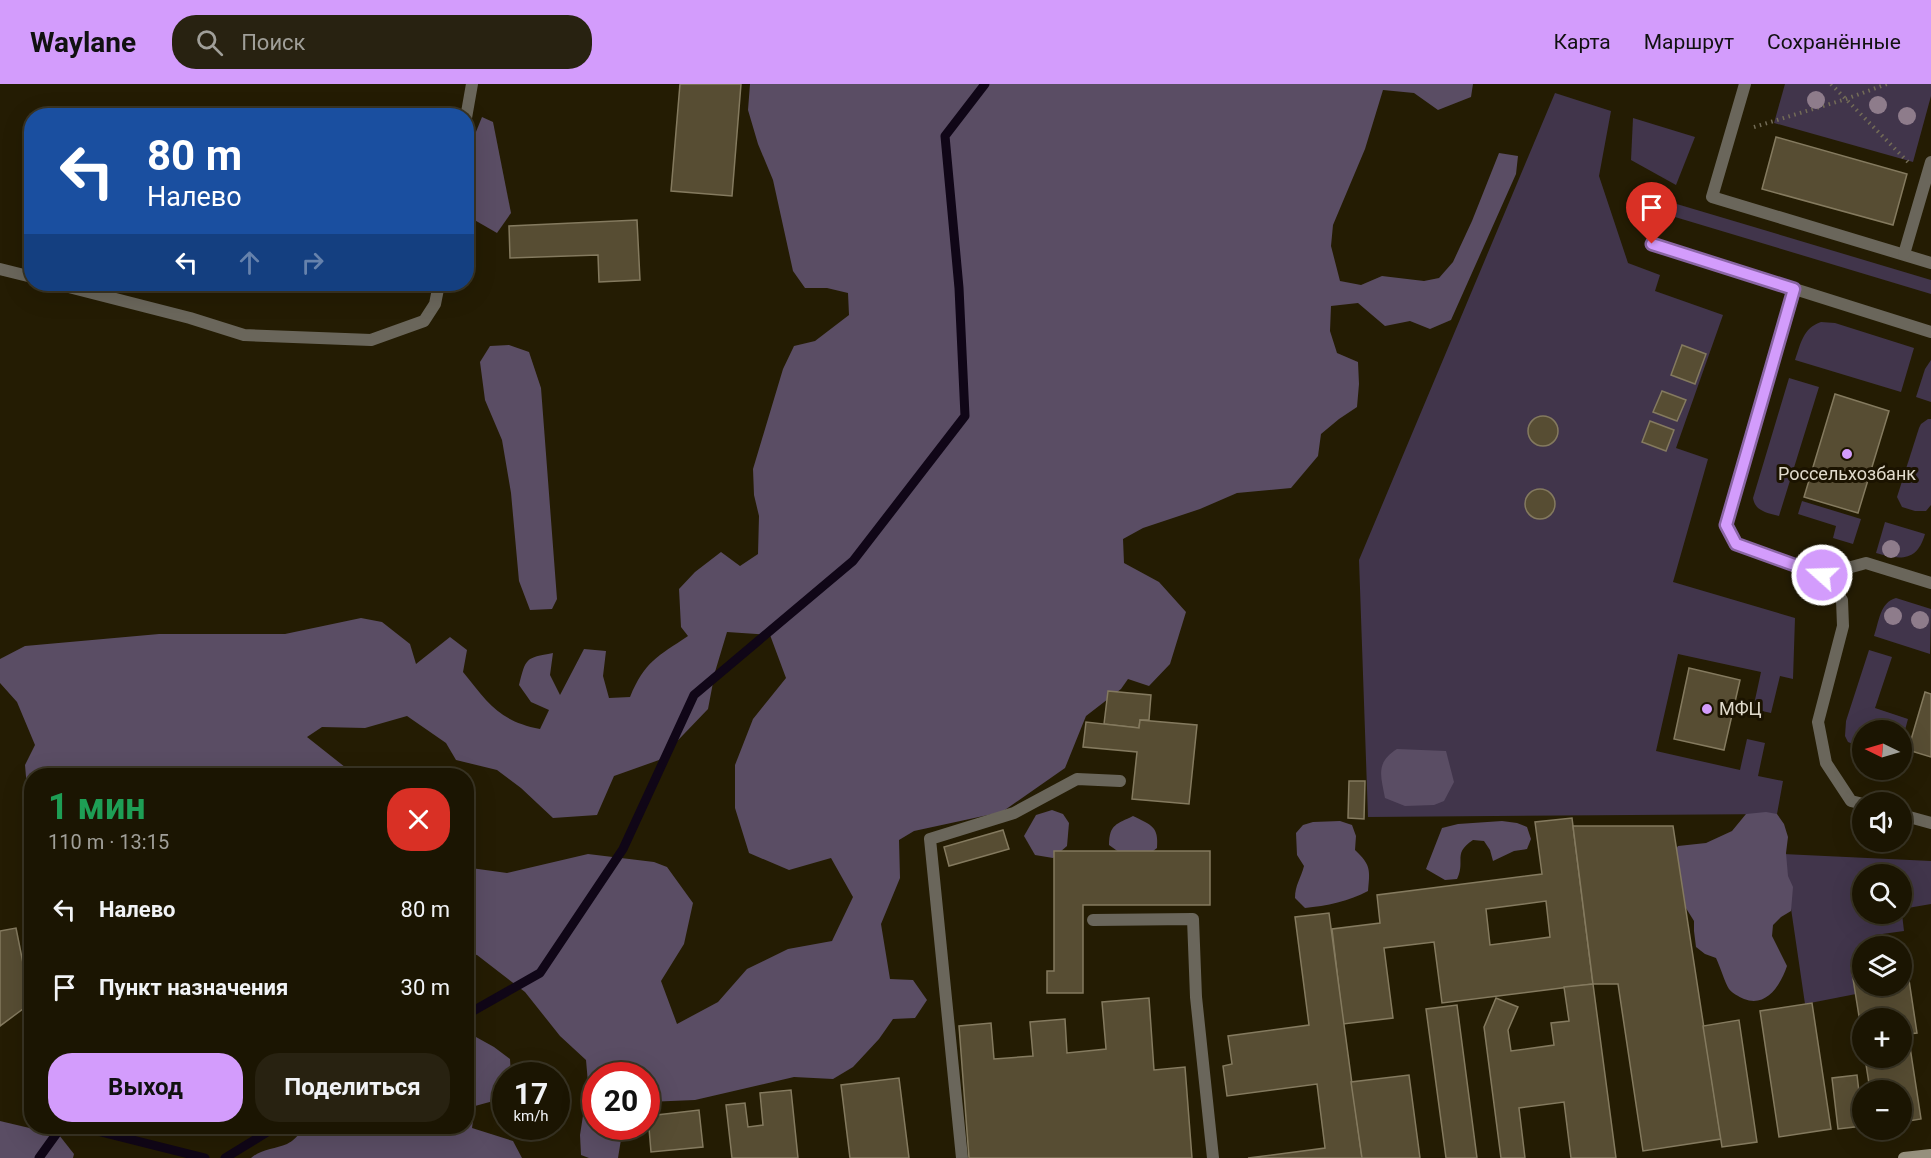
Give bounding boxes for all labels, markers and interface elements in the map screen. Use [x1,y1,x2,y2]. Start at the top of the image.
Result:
search box [172,15,592,69]
text: Waylane [30,26,136,59]
icon: search [193,26,226,59]
text: Поиск [241,30,306,55]
text: Карта [1554,30,1611,54]
text: Маршрут [1644,30,1734,54]
text: Сохранённые [1767,30,1901,54]
text: 80 m [147,131,242,180]
icon: left [48,132,126,210]
text: Налево [147,181,242,213]
pin [1626,182,1677,244]
icon: arrive [1635,191,1668,224]
icon: left [170,246,203,279]
icon: ahead [233,246,266,279]
icon: right [296,246,329,279]
marker: Россельхозбанк [1840,447,1854,461]
place label: Россельхозбанк [1778,463,1916,484]
position arrow [1790,543,1854,607]
place label: МФЦ [1719,698,1762,719]
marker: МФЦ [1700,702,1714,716]
north arrow [1852,720,1912,780]
map controls [1852,720,1912,1140]
text: 1 мин [48,786,146,828]
button: close [387,788,450,851]
button: sound [1852,792,1912,852]
text: 110 m · 13:15 [48,830,169,854]
button: search [1852,864,1912,924]
icon: left [48,893,81,926]
text: Налево [99,897,176,922]
text: 80 m [401,897,450,922]
button: layers [1852,936,1912,996]
icon: arrive [48,971,81,1004]
text: Пункт назначения [99,975,288,1000]
text: 30 m [401,975,450,1000]
button: + [1852,1008,1912,1068]
button: Выход [48,1053,243,1122]
button: Поделиться [255,1053,450,1122]
speed limit sign: 20 [582,1062,660,1140]
text: 17 [514,1076,548,1111]
button: − [1852,1080,1912,1140]
text: km/h [513,1107,549,1125]

